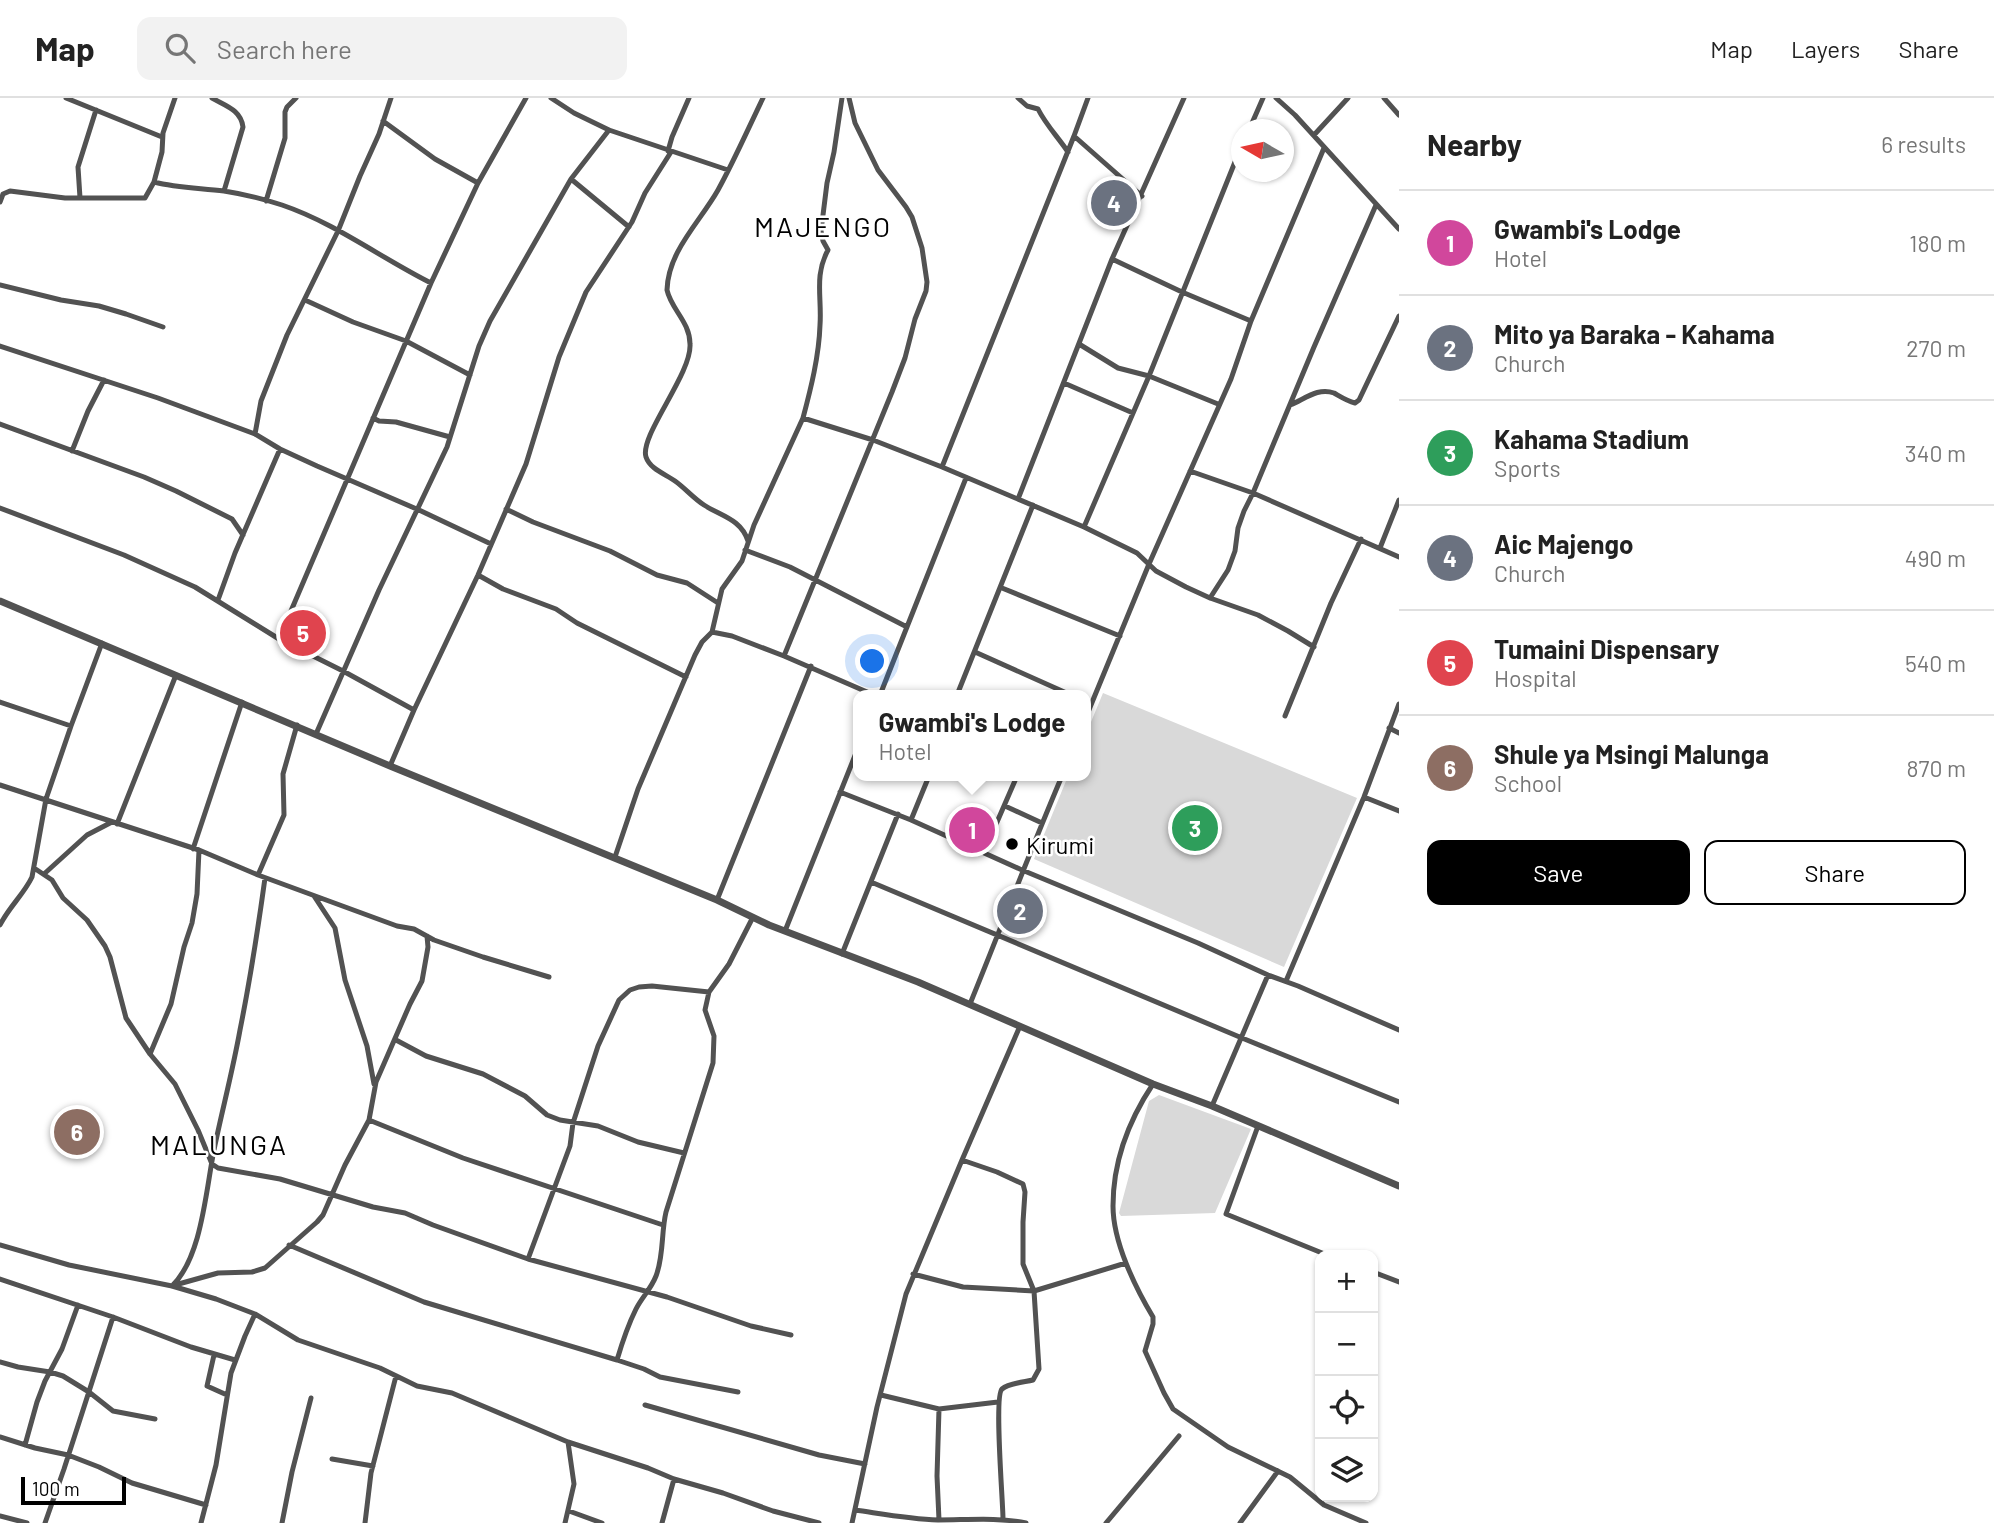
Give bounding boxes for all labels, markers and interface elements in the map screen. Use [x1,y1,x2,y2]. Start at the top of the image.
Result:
search box [137,17,627,80]
text: Map [35,28,95,68]
icon: search [161,29,199,67]
text: Search here [217,33,352,64]
text: Map [1710,34,1753,63]
text: Layers [1791,34,1860,63]
text: Share [1898,34,1959,63]
north arrow [1231,119,1294,182]
text: Nearby [1427,126,1522,162]
text: 6 results [1881,130,1966,158]
pin: 4 [1091,177,1137,229]
district label: MAJENGO [754,209,892,243]
text: Gwambi's Lodge [1494,213,1681,244]
text: 1 [1446,229,1454,257]
text: 180 m [1909,229,1966,257]
text: Hotel [1494,244,1547,272]
text: Mito ya Baraka - Kahama [1494,318,1775,349]
text: 2 [1444,334,1456,362]
text: 270 m [1906,334,1966,362]
text: Church [1494,349,1565,377]
text: Kahama Stadium [1494,423,1689,454]
text: 3 [1444,439,1456,467]
text: 340 m [1905,439,1966,467]
text: Sports [1494,454,1561,482]
text: Aic Majengo [1494,528,1634,559]
text: 4 [1443,544,1457,572]
text: 490 m [1905,544,1966,572]
text: Church [1494,559,1565,587]
pin: 5 [280,607,326,659]
text: Tumaini Dispensary [1494,633,1719,664]
your location [855,644,889,678]
text: 5 [1444,649,1456,677]
text: 540 m [1905,649,1966,677]
text: Hospital [1494,664,1577,692]
popup [853,690,1091,781]
text: Gwambi's Lodge [878,706,1066,737]
text: Hotel [878,737,931,765]
text: Shule ya Msingi Malunga [1494,738,1769,769]
text: 6 [1444,754,1456,782]
text: 870 m [1907,754,1966,782]
text: School [1494,769,1562,797]
pin: 3 [1172,802,1218,854]
pin: 1 [949,804,995,856]
place label: Kirumi [1026,830,1094,859]
marker: Kirumi [1004,836,1020,852]
button: Save [1427,840,1690,905]
button: Share [1704,840,1966,905]
pin: 2 [997,885,1043,937]
pin: 6 [54,1106,100,1158]
district label: MALUNGA [150,1127,288,1161]
map controls [1315,1250,1378,1502]
button: + [1315,1250,1378,1313]
button: − [1315,1313,1378,1376]
button: locate [1315,1376,1378,1439]
button: layers [1315,1439,1378,1502]
scale bar [21,1474,126,1506]
text: 100 m [32,1477,80,1500]

